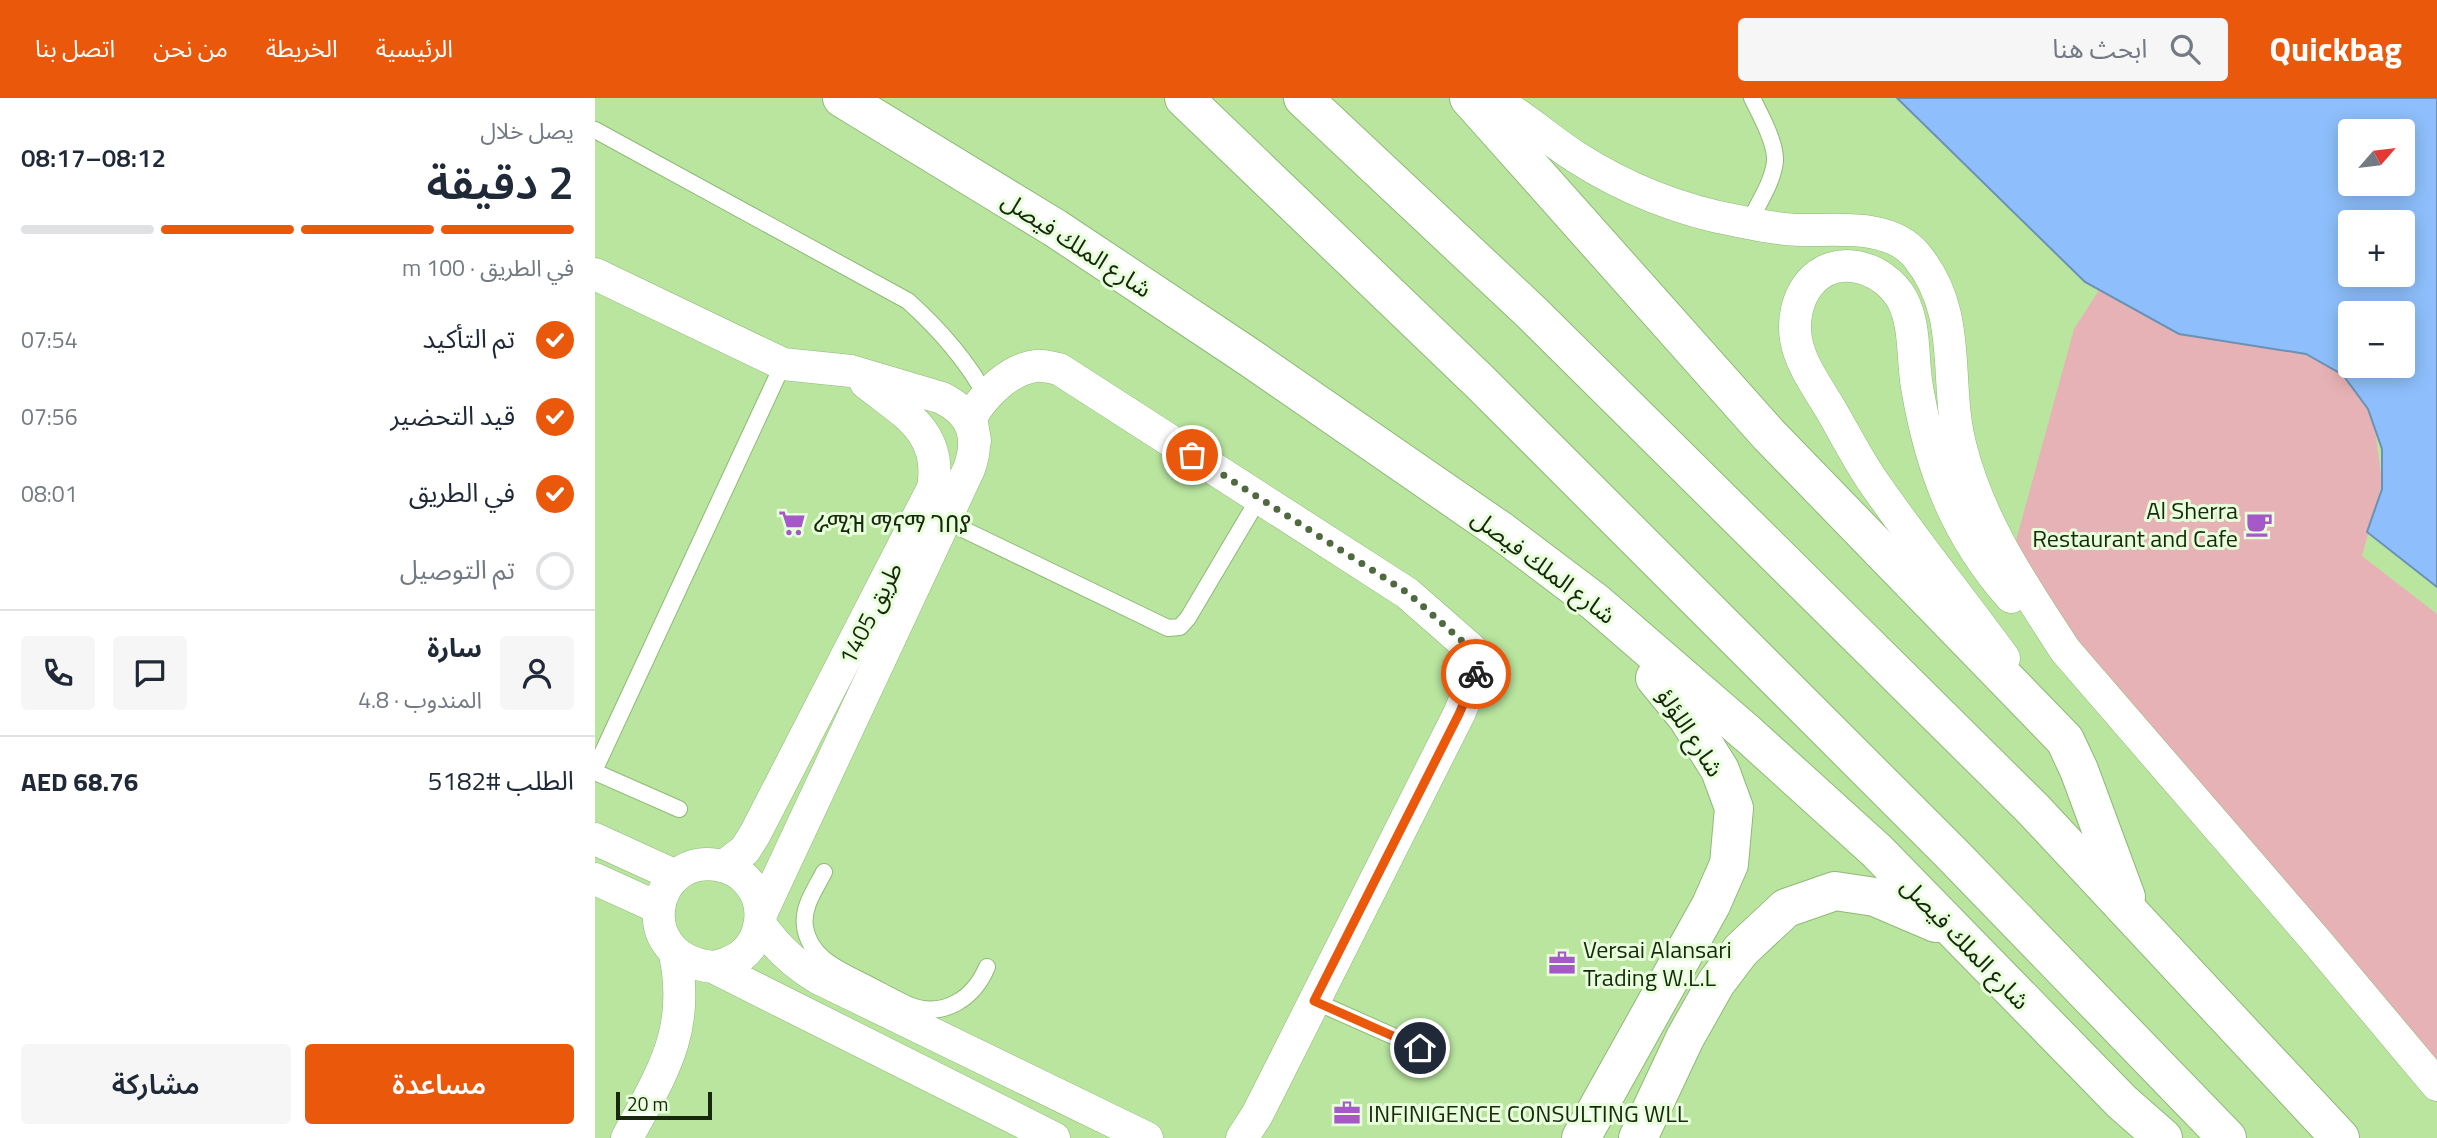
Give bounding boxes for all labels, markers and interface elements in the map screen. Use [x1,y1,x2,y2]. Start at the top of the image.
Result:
search box [1738,18,2228,81]
text: Quickbag [2270,24,2402,74]
text: ابحث هنا [2052,29,2148,68]
text: اتصل بنا [35,30,115,66]
text: من نحن [153,30,228,66]
text: الخريطة [266,30,338,66]
text: الرئيسية [376,30,453,66]
icon: search [2166,30,2204,68]
text: يصل خلال [480,113,574,148]
north arrow [2338,119,2415,196]
map controls [2338,119,2415,378]
text: 08:12–08:17 [21,138,166,177]
text: 2 دقيقة [427,147,574,217]
street label: شارع الملك فيصل [995,182,1159,306]
button: + [2338,210,2415,287]
text: في الطريق · 100 m [402,250,574,285]
button: − [2338,301,2415,378]
text: تم التأكيد [422,319,515,358]
icon: check [536,321,574,359]
text: 07:54 [21,322,78,357]
text: قيد التحضير [390,396,515,435]
icon: check [536,398,574,436]
text: 07:56 [21,399,78,434]
pin [1162,425,1222,485]
icon: bag [1173,436,1211,474]
text: في الطريق [409,473,515,512]
icon: check [536,475,574,513]
text: 08:01 [21,476,78,511]
place label: Al Sherra Restaurant and Cafe [2032,492,2238,556]
street label: شارع الملك فيصل [1464,500,1624,632]
place label: ራሚዝ ማናማ ገበያ [813,505,971,541]
supermarket icon: ራሚዝ ማናማ ገበያ [777,508,807,538]
cafe icon: Al Sherra Restaurant and Cafe [2244,509,2274,539]
text: تم التوصيل [400,550,515,589]
street label: طريق 1405 [829,556,911,670]
text: سارة [427,628,482,667]
button: phone [21,636,95,710]
button: chat [113,636,187,710]
button: person [500,636,574,710]
courier [1441,639,1511,709]
icon: bike [1457,655,1495,693]
street label: شارع اللؤلؤ [1649,680,1733,784]
text: المندوب · 4.8 [358,682,482,717]
text: الطلب #5182 [428,761,574,800]
text: AED 68.76 [21,762,138,801]
street label: شارع الملك فيصل [1893,868,2039,1018]
place label: Versai Alansari Trading W.L.L [1583,931,1732,995]
office icon: Versai Alansari Trading W.L.L [1547,948,1577,978]
pin [1390,1018,1450,1078]
icon: home [1401,1029,1439,1067]
button: مشاركة [21,1044,291,1124]
button: مساعدة [305,1044,574,1124]
scale bar [616,1089,712,1121]
text: 20 m [627,1089,668,1118]
place label: INFINIGENCE CONSULTING WLL [1368,1095,1689,1131]
office icon: INFINIGENCE CONSULTING WLL [1332,1098,1362,1128]

